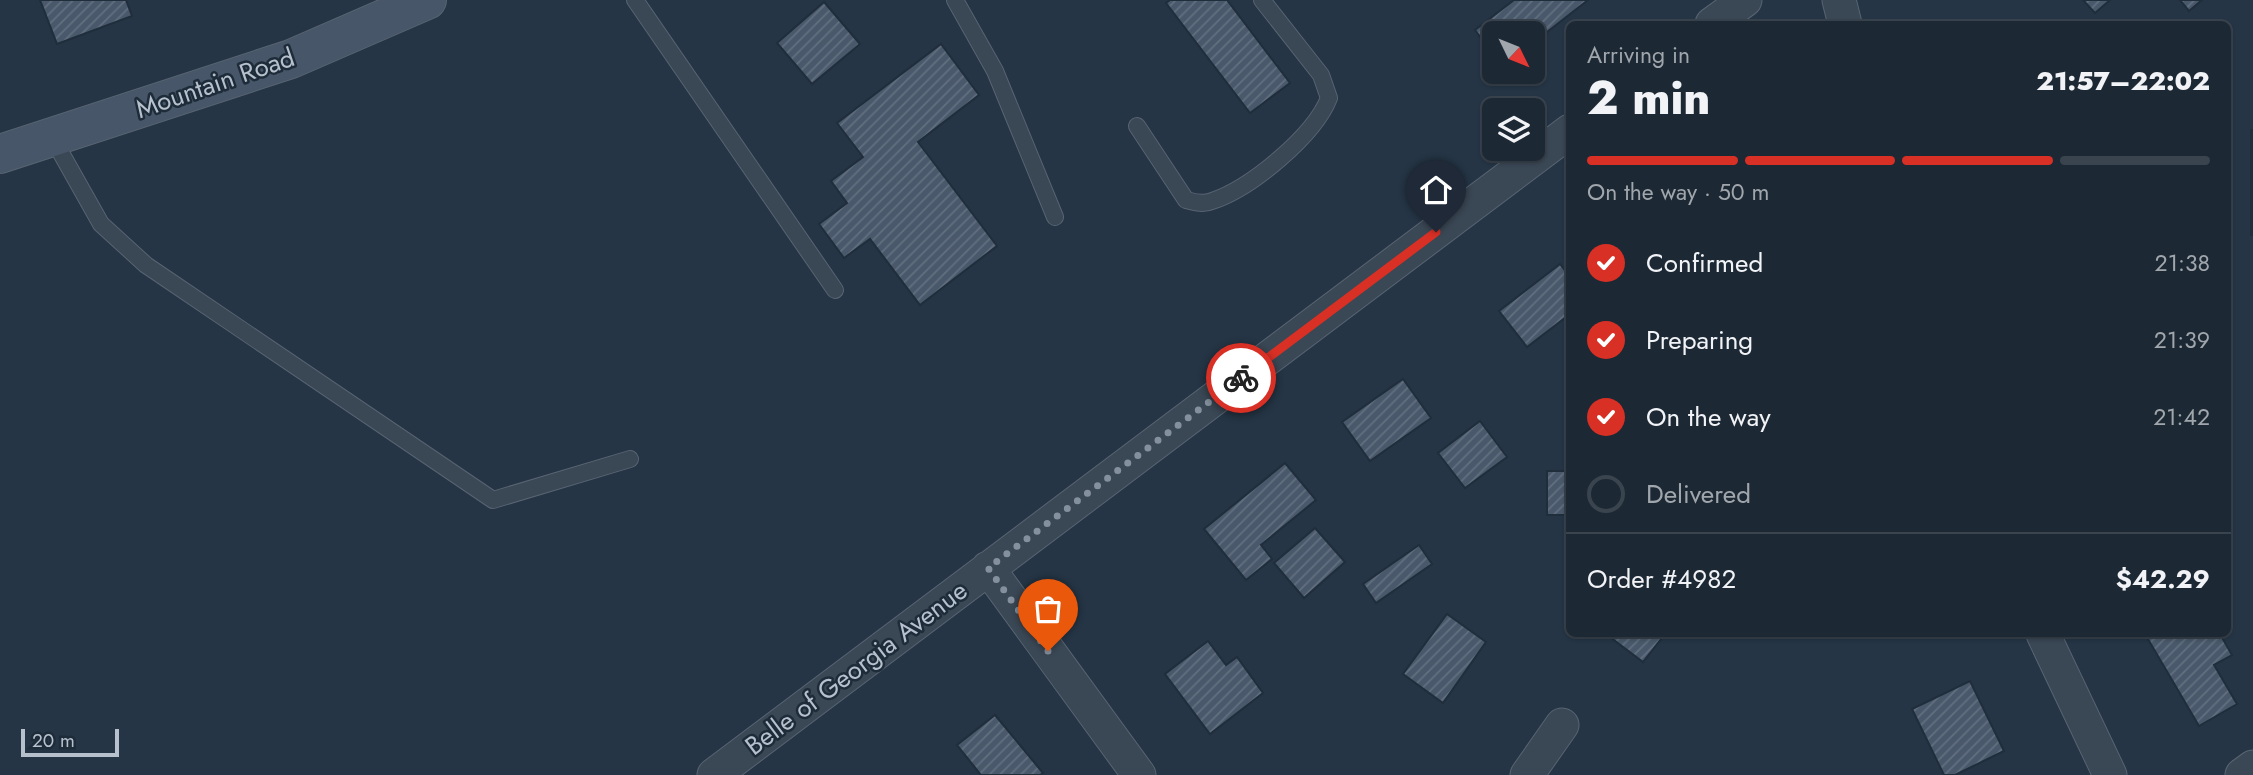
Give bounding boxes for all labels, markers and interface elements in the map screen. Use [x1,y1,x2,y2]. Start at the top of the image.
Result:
north arrow [1482,21,1545,84]
map controls [1482,21,1545,161]
street label: Mountain Road [131,38,299,128]
text: Arriving in [1587,38,1690,72]
text: 21:57–22:02 [2036,62,2210,100]
text: 2 min [1587,65,1711,131]
button: layers [1482,98,1545,161]
pin [1406,160,1466,232]
icon: home [1417,171,1455,209]
text: On the way · 50 m [1587,175,1770,209]
icon: check [1587,244,1625,282]
text: Confirmed [1646,244,1763,282]
text: 21:38 [2155,246,2210,280]
icon: check [1587,321,1625,359]
text: Preparing [1646,321,1753,359]
text: 21:39 [2154,323,2210,357]
courier [1206,343,1276,413]
icon: bike [1222,359,1260,397]
icon: check [1587,398,1625,436]
text: On the way [1646,398,1771,436]
text: 21:42 [2153,400,2210,434]
text: Delivered [1646,475,1751,513]
text: Order #4982 [1587,560,1736,598]
text: $42.29 [2116,560,2210,598]
street label: Belle of Georgia Avenue [737,572,975,764]
pin [1018,579,1078,651]
icon: bag [1029,590,1067,628]
scale bar [21,726,119,758]
text: 20 m [32,727,75,754]

